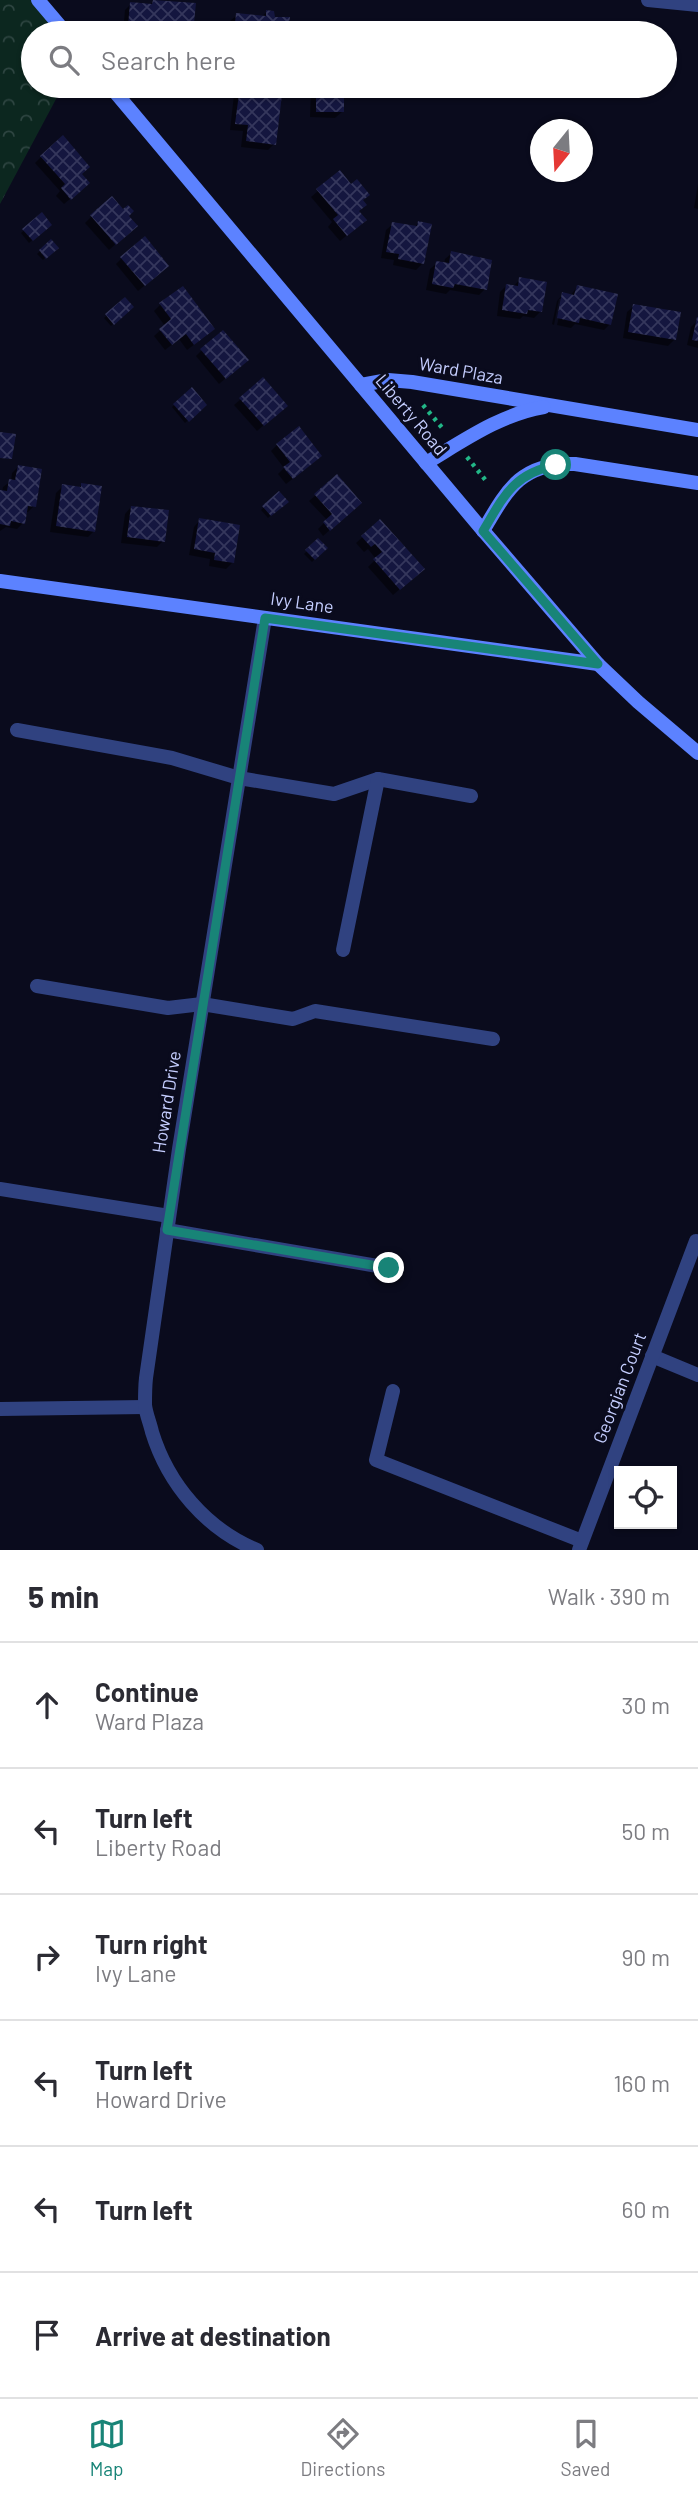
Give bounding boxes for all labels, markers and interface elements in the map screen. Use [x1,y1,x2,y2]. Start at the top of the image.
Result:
search box [21,21,677,98]
icon: search [45,41,83,79]
text: Search here [101,44,236,75]
north arrow [530,119,593,182]
street label: Ward Plaza [417,352,505,388]
street label: Liberty Road [371,369,452,459]
route start [540,449,571,480]
street label: Ivy Lane [269,587,335,617]
street label: Howard Drive [147,1049,185,1155]
route end [373,1252,404,1283]
street label: Georgian Court [588,1329,650,1446]
map controls [614,1466,677,1529]
button: locate [614,1466,677,1529]
text: 5 min [28,1578,99,1614]
text: Walk · 390 m [548,1582,670,1610]
text: Continue [95,1676,199,1707]
icon: ahead [28,1686,66,1724]
text: 30 m [622,1691,670,1719]
text: Ward Plaza [95,1707,204,1735]
text: Turn left [95,1802,193,1833]
icon: left [28,1812,66,1850]
text: 50 m [622,1817,670,1845]
text: Liberty Road [95,1833,222,1861]
text: Turn right [95,1928,208,1959]
icon: right [28,1938,66,1976]
text: 90 m [621,1943,670,1971]
text: Ivy Lane [95,1959,176,1987]
text: Turn left [95,2054,193,2085]
icon: left [28,2064,66,2102]
text: 160 m [613,2069,670,2097]
text: Howard Drive [95,2085,227,2113]
icon: left [28,2190,66,2228]
text: Turn left [95,2194,193,2225]
text: 60 m [622,2195,670,2223]
icon: arrive [28,2316,66,2354]
text: Arrive at destination [95,2320,331,2351]
tab: Map [88,2415,126,2480]
tab: Directions [301,2415,386,2480]
tab: Saved [561,2415,610,2480]

